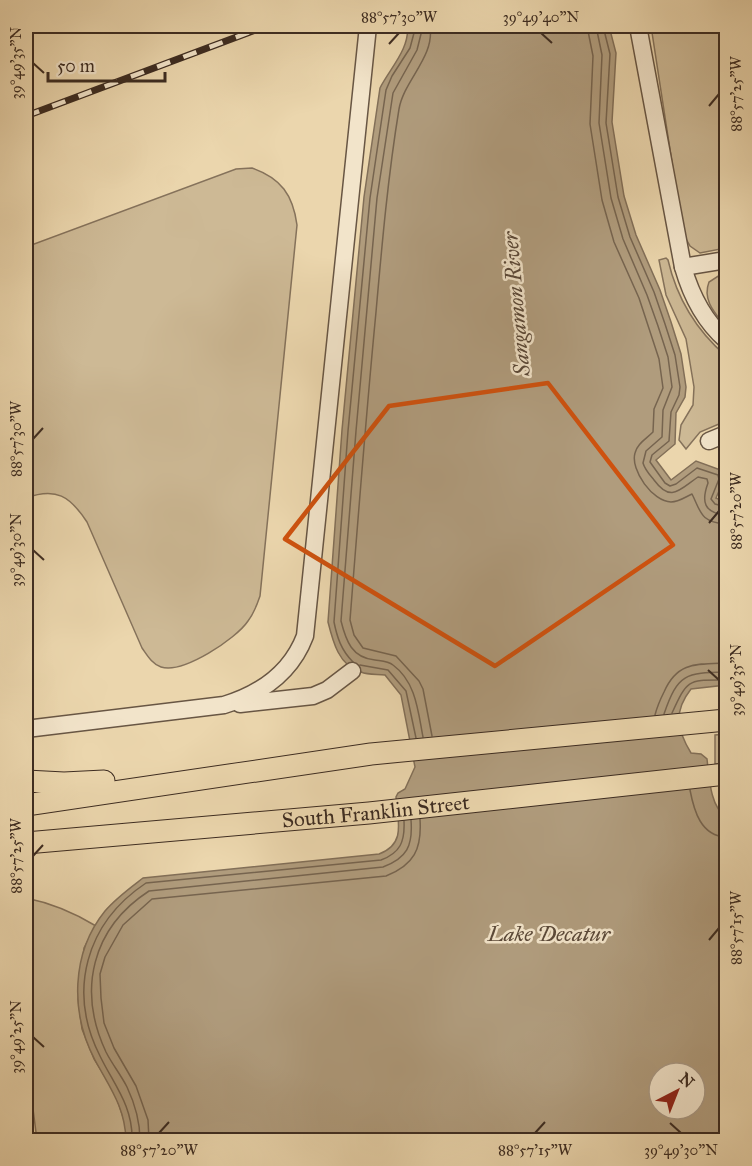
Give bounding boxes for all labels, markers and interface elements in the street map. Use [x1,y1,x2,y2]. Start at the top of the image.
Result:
text: 88°57'30"W [361,8,438,26]
text: 39°49'40"N [503,8,579,26]
text: 39°49'35"N [7,27,25,99]
scale bar [48,45,165,83]
text: 50 m [57,55,95,77]
text: 88°57'25"W [727,55,745,132]
water label: Sangamon River [496,229,536,378]
text: 88°57'30"W [7,400,25,477]
text: 88°57'20"W [727,472,745,550]
text: 39°49'30"N [7,513,25,587]
text: 39°49'35"N [727,644,745,716]
street label: South Franklin Street [281,789,471,834]
text: 88°57'25"W [7,817,25,894]
text: 88°57'15"W [727,890,745,965]
water label: Lake Decatur [487,920,612,947]
text: 39°49'25"N [7,1000,25,1074]
north arrow [647,1061,707,1121]
text: N [675,1069,698,1092]
text: 88°57'20"W [120,1141,198,1159]
text: 88°57'15"W [498,1141,573,1159]
text: 39°49'30"N [644,1141,718,1159]

